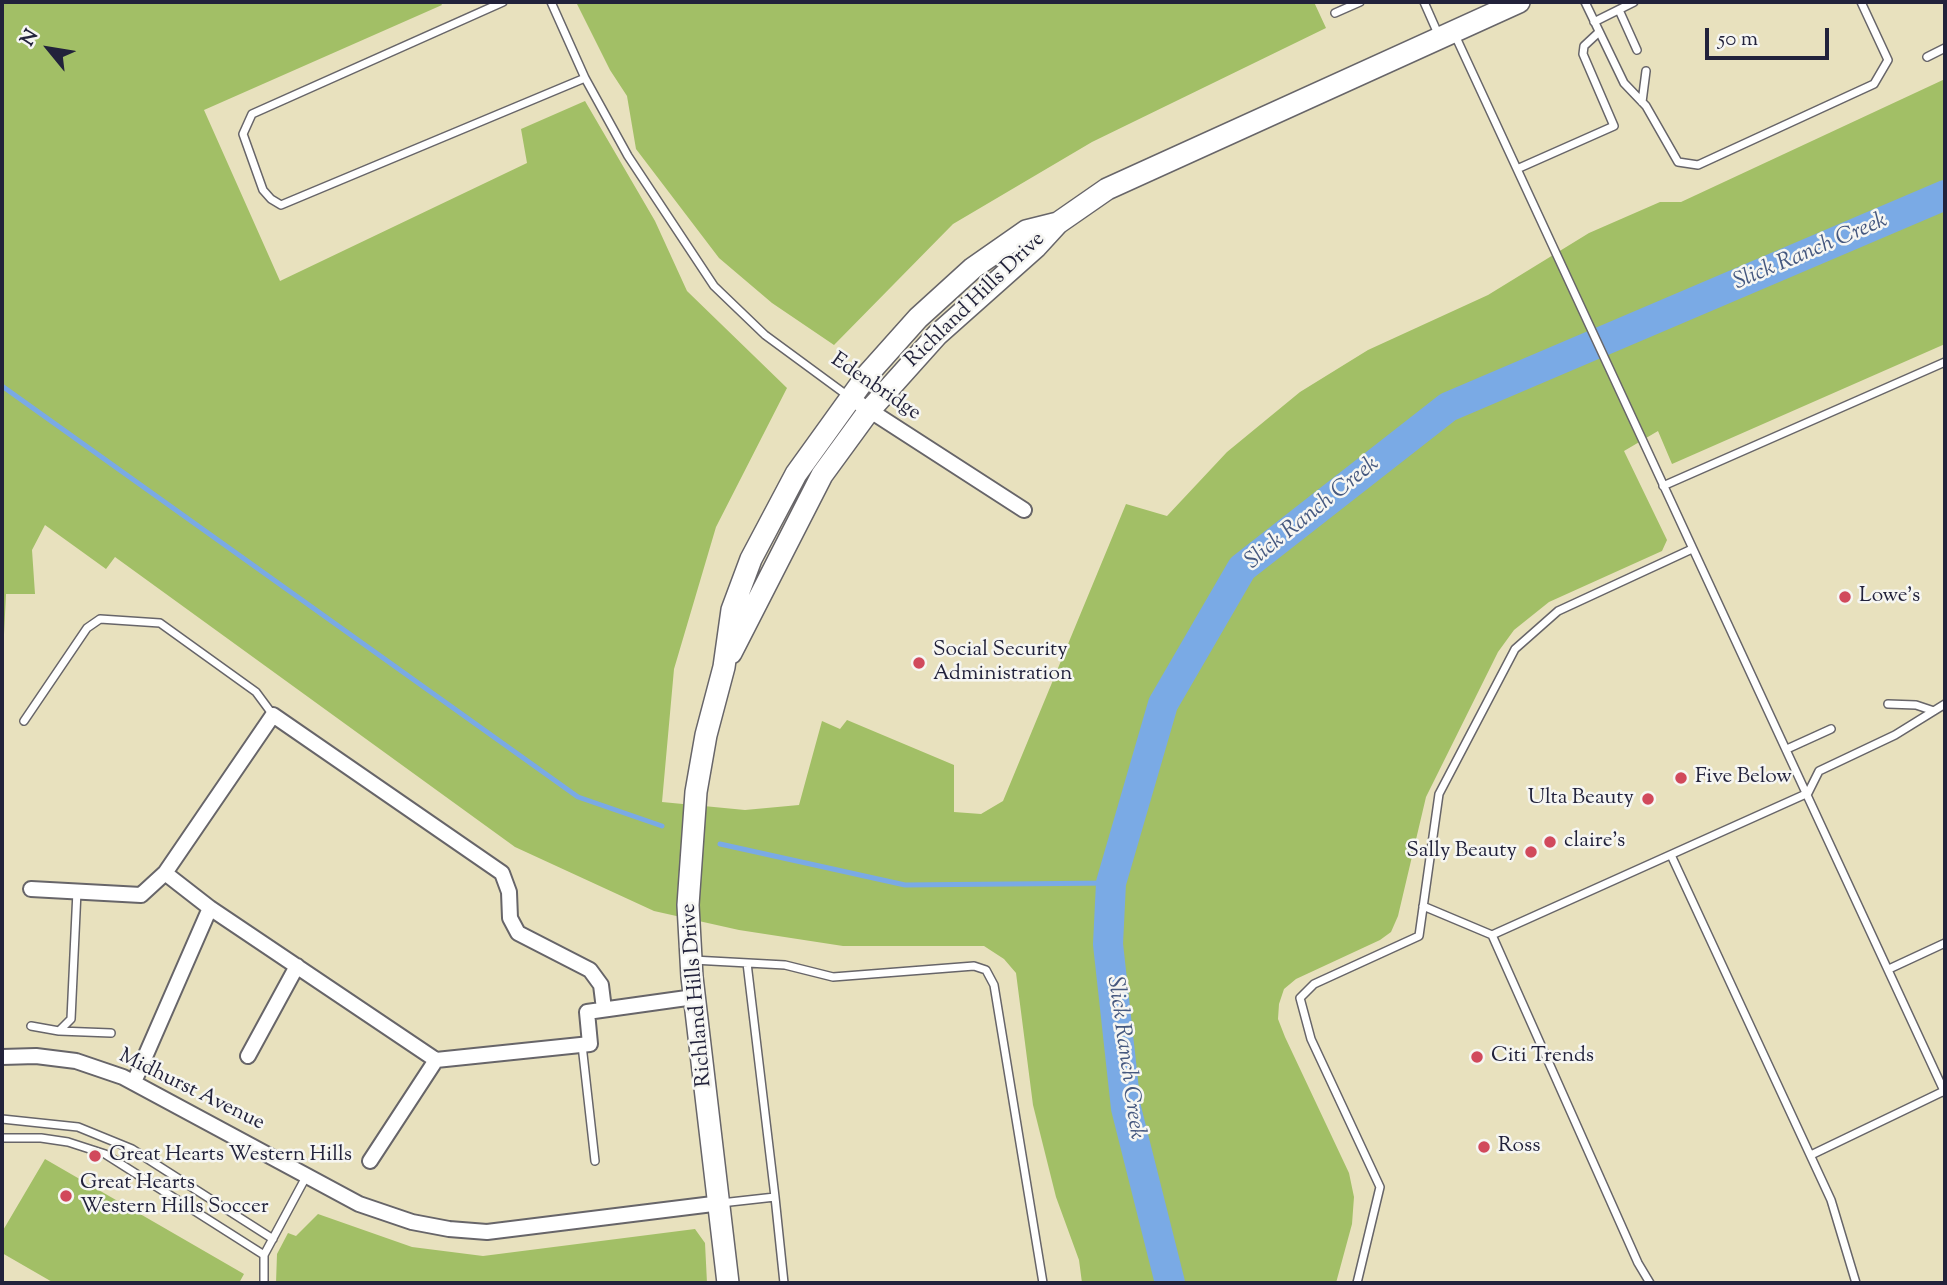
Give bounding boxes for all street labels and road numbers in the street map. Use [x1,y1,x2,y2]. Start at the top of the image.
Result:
street label: Richland Hills Drive [901,228,1051,374]
street label: Edenbridge [825,349,925,427]
street label: Richland Hills Drive [677,902,719,1088]
street label: Midhurst Avenue [114,1045,268,1137]

